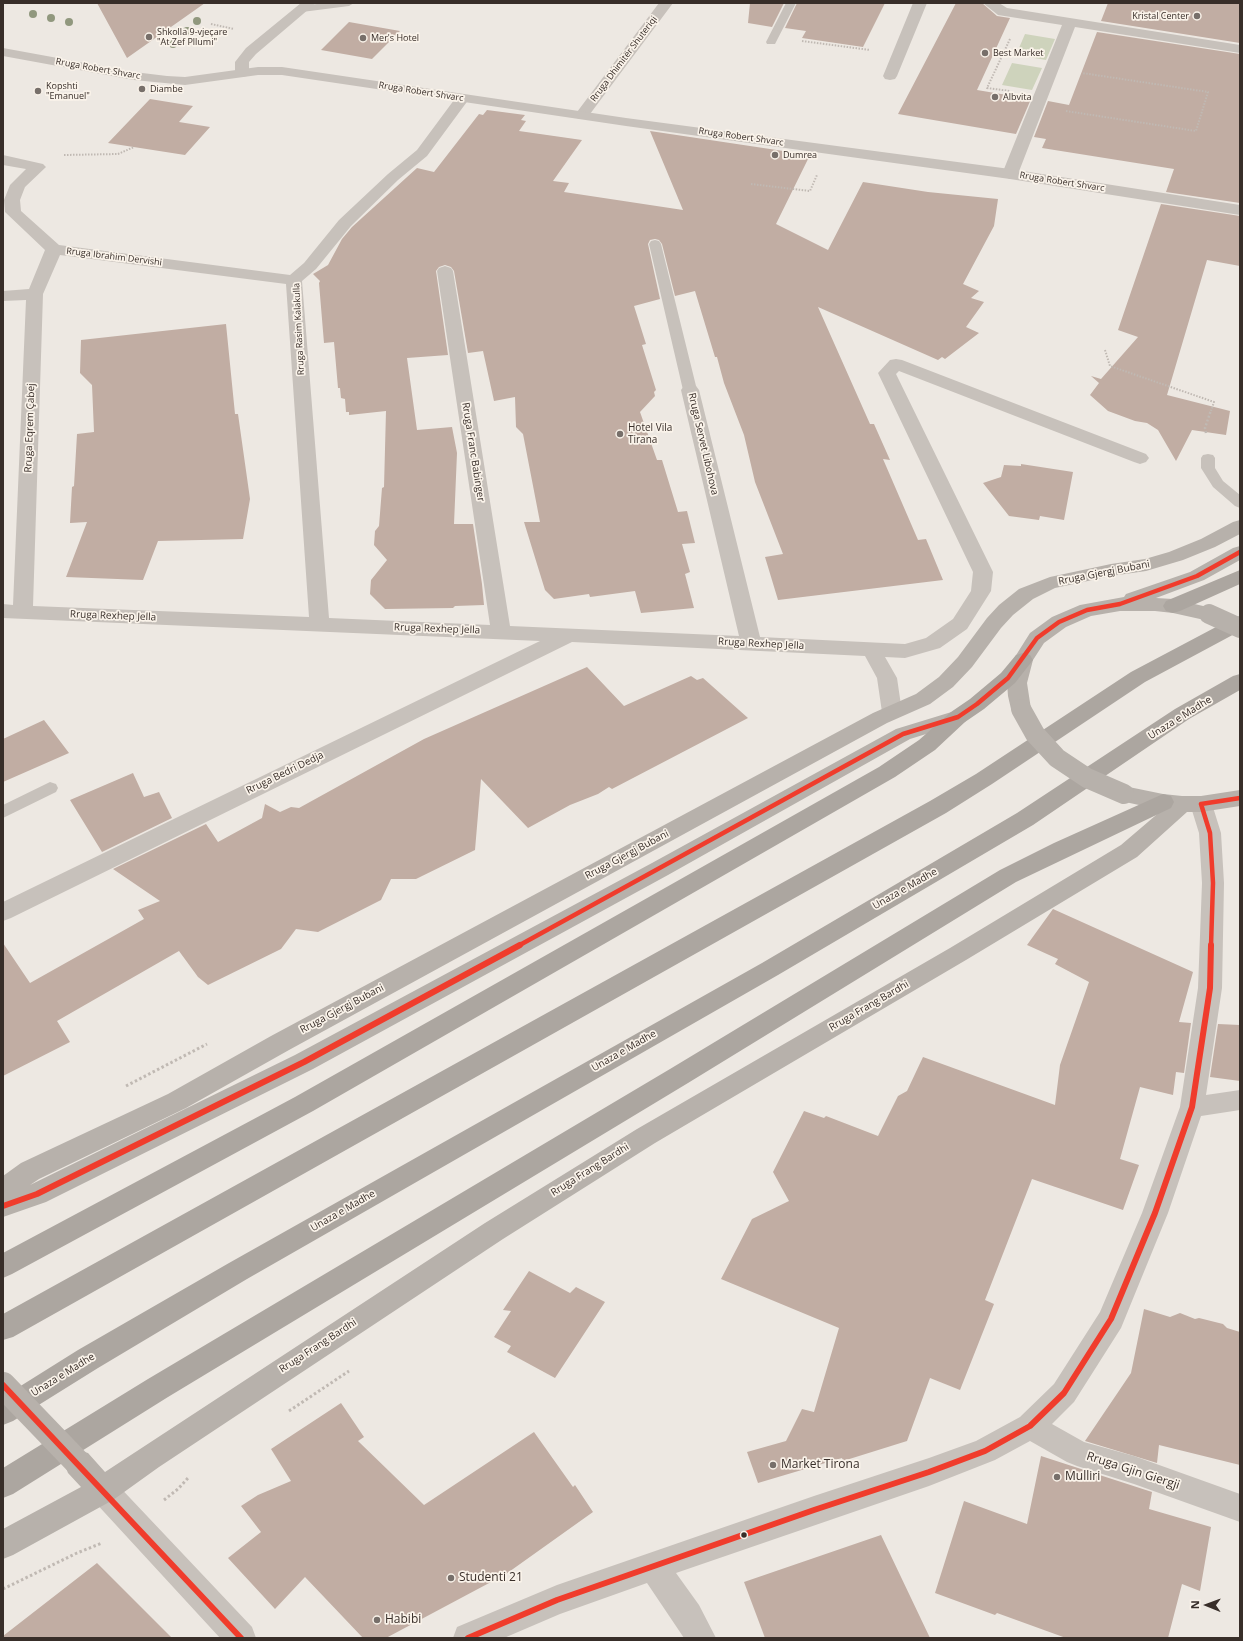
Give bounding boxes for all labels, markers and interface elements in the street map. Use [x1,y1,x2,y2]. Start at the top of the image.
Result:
place label: Kristal Center [1132,11,1189,21]
marker: Kristal Center [1192,11,1202,21]
street label: Rruga Dhimitër Shuteriqi [588,14,660,104]
place label: Shkolla 9-vjeçare "At Zef Pllumi" [157,27,227,48]
marker: Shkolla 9-vjeçare "At Zef Pllumi" [144,32,154,42]
marker: Mer's Hotel [358,33,368,43]
place label: Mer's Hotel [371,33,419,43]
marker: Best Market [980,48,990,58]
place label: Best Market [993,48,1043,58]
street label: Rruga Robert Shvarc [55,56,141,82]
street label: Rruga Robert Shvarc [378,80,464,104]
place label: Kopshti "Emanuel" [46,81,90,102]
marker: Diambe [137,84,147,94]
place label: Diambe [150,84,183,94]
marker: Kopshti "Emanuel" [33,86,43,96]
marker: Albvita [990,92,1000,102]
place label: Albvita [1003,92,1031,102]
street label: Rruga Robert Shvarc [698,126,784,148]
marker: Dumrea [770,150,780,160]
place label: Dumrea [783,150,817,160]
street label: Rruga Robert Shvarc [1019,170,1105,194]
street label: Rruga Ibrahim Dervishi [66,246,162,268]
street label: Rruga Rasim Kalakulla [291,283,307,375]
street label: Rruga Eqrem Çabej [22,383,38,473]
street label: Rruga Servet Libohova [685,392,721,496]
street label: Rruga Franc Babinger [459,402,487,502]
place label: Hotel Vila Tirana [628,422,672,446]
marker: Hotel Vila Tirana [615,429,625,439]
street label: Rruga Gjergj Bubani [1057,558,1151,588]
street label: Rruga Rexhep Jella [70,608,156,624]
street label: Rruga Rexhep Jella [394,621,480,637]
street label: Rruga Rexhep Jella [718,636,804,652]
street label: Unaza e Madhe [1146,694,1214,742]
street label: Rruga Bedri Dedja [244,749,326,797]
street label: Rruga Gjergj Bubani [583,828,671,882]
street label: Unaza e Madhe [871,866,939,912]
street label: Rruga Frang Bardhi [827,978,911,1034]
street label: Rruga Gjergj Bubani [298,982,386,1036]
street label: Unaza e Madhe [590,1028,658,1074]
street label: Rruga Frang Bardhi [549,1141,631,1199]
street label: Unaza e Madhe [309,1188,377,1234]
street label: Rruga Frang Bardhi [277,1317,359,1375]
street label: Unaza e Madhe [29,1351,97,1399]
street label: Rruga Gjin Giergji [1085,1449,1181,1493]
place label: Market Tirona [781,1458,860,1472]
marker: Market Tirona [768,1460,778,1470]
place label: Mulliri [1065,1470,1100,1484]
marker: Mulliri [1052,1472,1062,1482]
unlabelled marker [739,1530,749,1540]
place label: Studenti 21 [459,1571,523,1585]
marker: Studenti 21 [446,1573,456,1583]
north arrow [1187,1585,1227,1625]
text: N [1187,1600,1202,1609]
place label: Habibi [385,1613,421,1627]
marker: Habibi [372,1615,382,1625]

